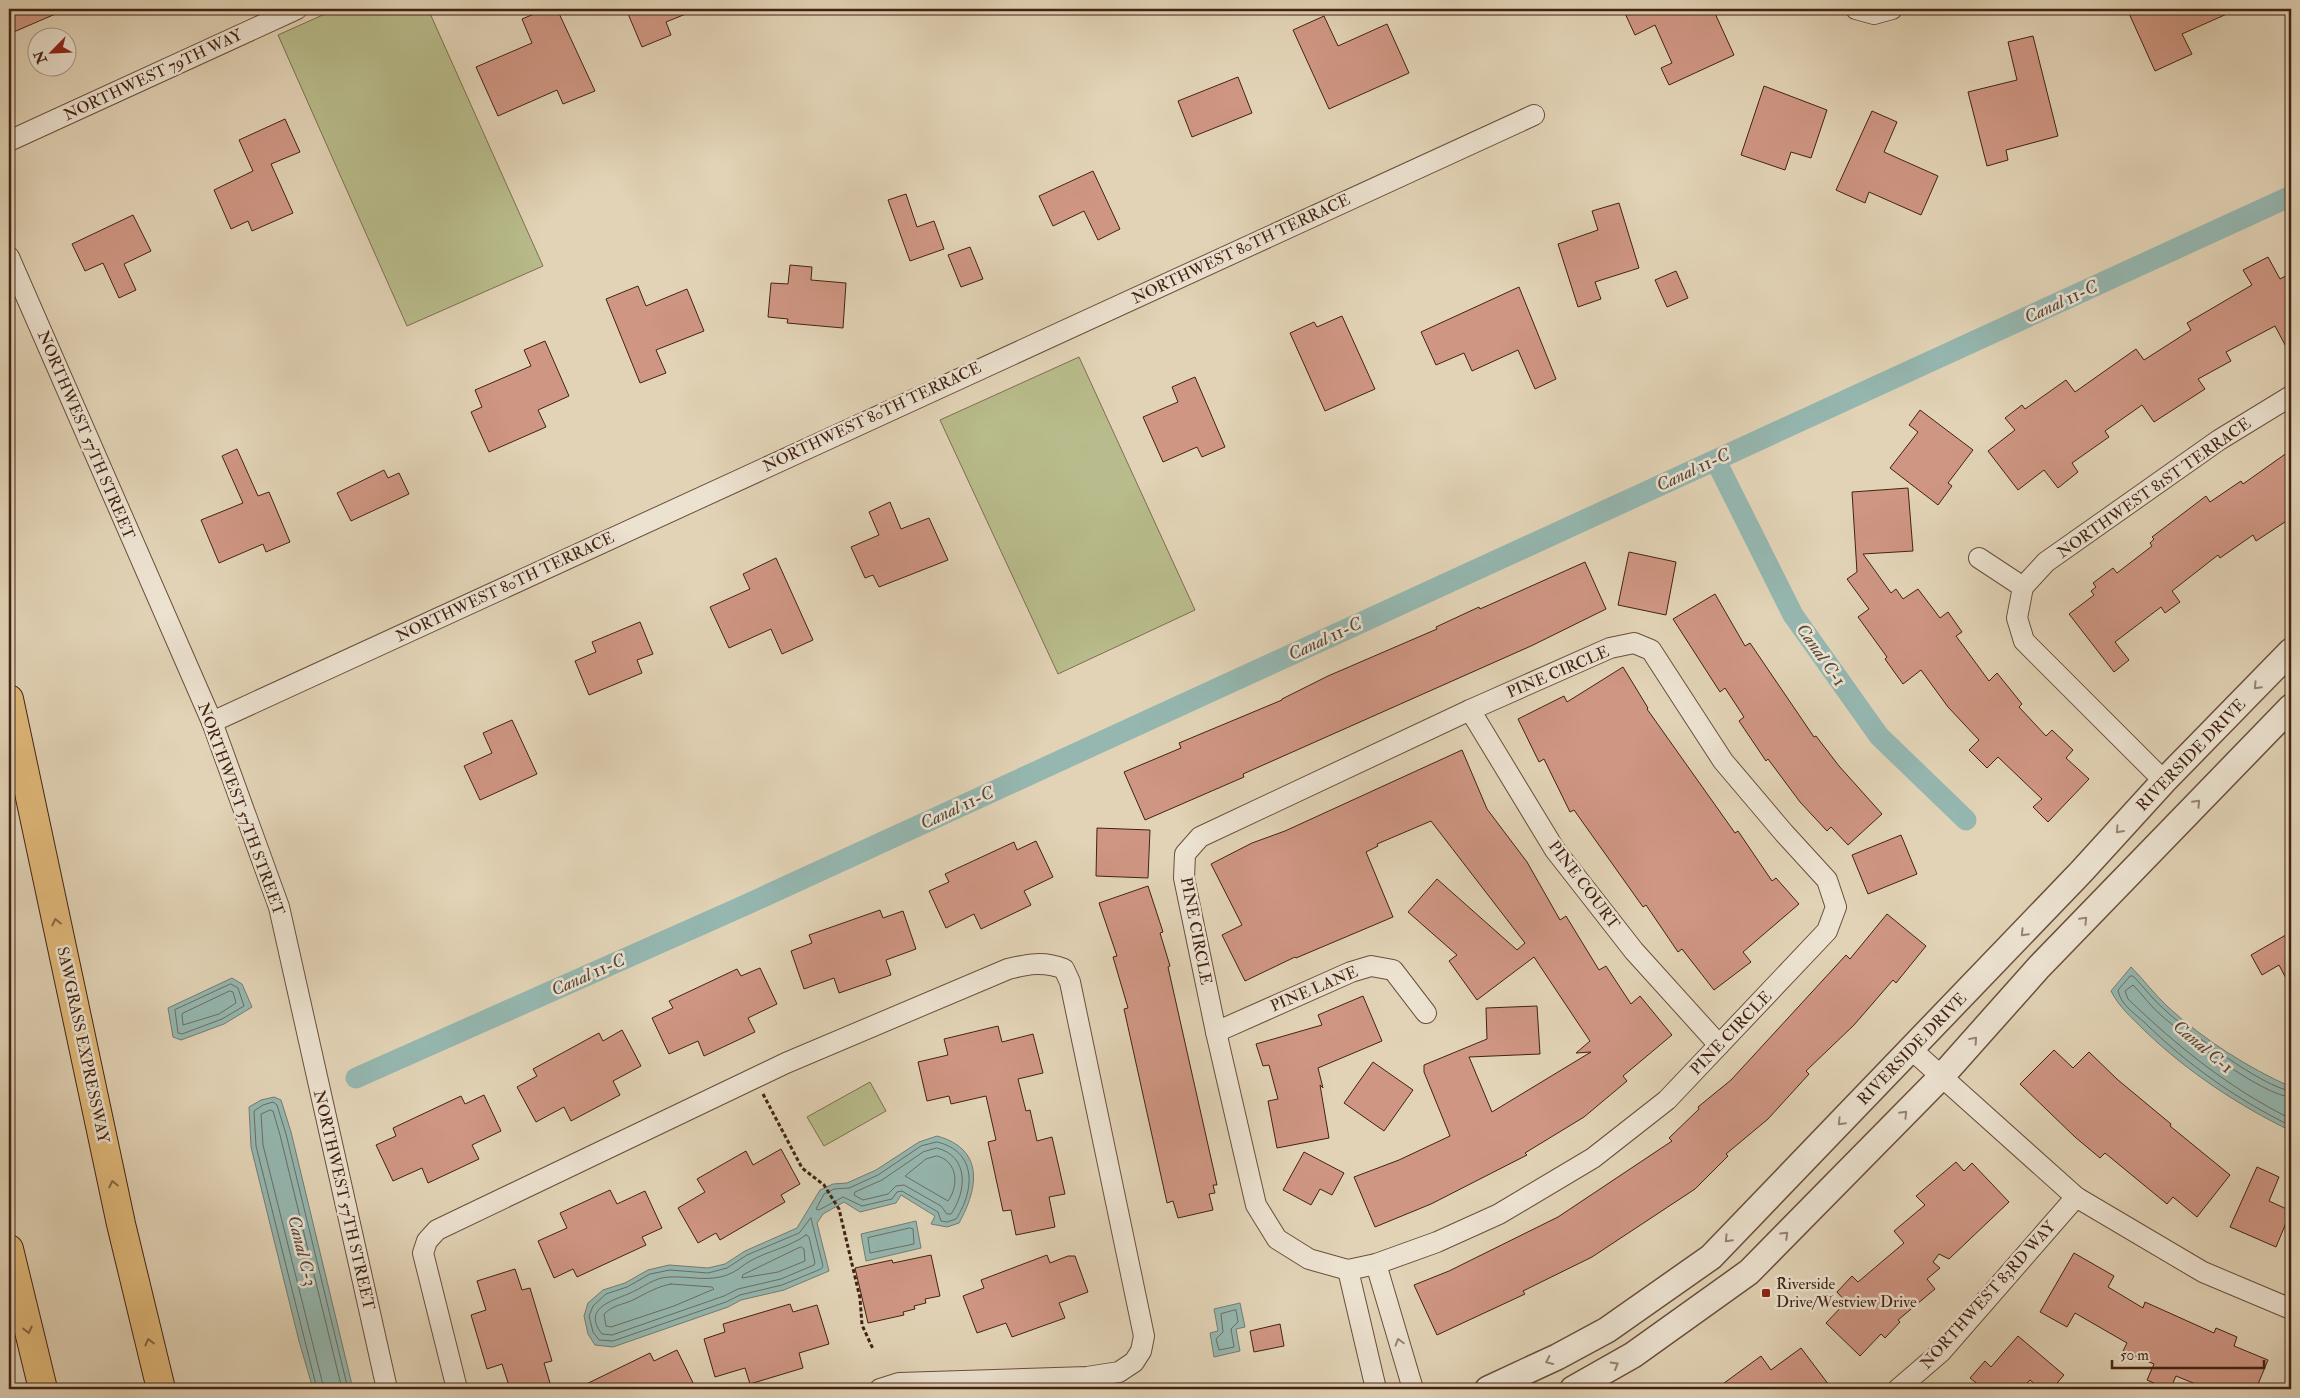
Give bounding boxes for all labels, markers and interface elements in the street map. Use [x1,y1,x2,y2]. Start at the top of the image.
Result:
street label: NORTHWEST 79TH WAY [60,24,246,125]
north arrow [28,28,78,78]
text: N [30,47,51,67]
street label: NORTHWEST 80TH TERRACE [1129,190,1353,308]
water label: Canal 11-C [2021,275,2102,329]
street label: NORTHWEST 57TH STREET [33,328,139,543]
street label: NORTHWEST 80TH TERRACE [760,358,984,476]
street label: NORTHWEST 81ST TERRACE [2053,413,2255,563]
water label: Canal 11-C [1653,443,1734,497]
street label: NORTHWEST 80TH TERRACE [393,528,617,646]
water label: Canal 11-C [1285,612,1366,666]
water label: Canal C-1 [1791,619,1851,691]
street label: PINE CIRCLE [1504,641,1612,703]
one-way arrow [2254,680,2263,689]
street label: RIVERSIDE DRIVE [2132,695,2250,815]
street label: NORTHWEST 57TH STREET [193,700,289,918]
water label: Canal 11-C [917,781,998,835]
one-way arrow [2192,800,2201,809]
one-way arrow [2116,825,2125,834]
street label: PINE COURT [1544,837,1624,933]
street label: PINE CIRCLE [1176,875,1216,987]
one-way arrow [2079,917,2088,926]
one-way arrow [52,918,62,927]
one-way arrow [2020,927,2029,936]
street label: SAWGRASS EXPRESSWAY [52,945,114,1146]
water label: Canal 11-C [547,948,629,1001]
street label: PINE LANE [1267,962,1361,1016]
street label: PINE CIRCLE [1686,987,1776,1079]
street label: RIVERSIDE DRIVE [1853,989,1971,1109]
water label: Canal C-1 [2168,1015,2238,1079]
one-way arrow [1968,1036,1977,1045]
street label: NORTHWEST 57TH STREET [309,1088,379,1312]
one-way arrow [1899,1111,1908,1120]
one-way arrow [1838,1117,1847,1126]
one-way arrow [108,1179,118,1188]
water label: Canal C-3 [282,1213,322,1289]
street label: NORTHWEST 83RD WAY [1916,1216,2061,1373]
one-way arrow [1780,1232,1789,1241]
one-way arrow [1725,1233,1734,1242]
place label: Riverside Drive/Westview Drive [1776,1274,1917,1312]
marker: Riverside Drive/Westview Drive [1760,1287,1772,1299]
one-way arrow [22,1326,33,1335]
one-way arrow [144,1338,155,1347]
scale bar [2112,1338,2265,1370]
one-way arrow [1394,1339,1404,1347]
text: 50 m [2120,1346,2149,1365]
one-way arrow [1545,1354,1554,1365]
one-way arrow [1610,1362,1619,1372]

